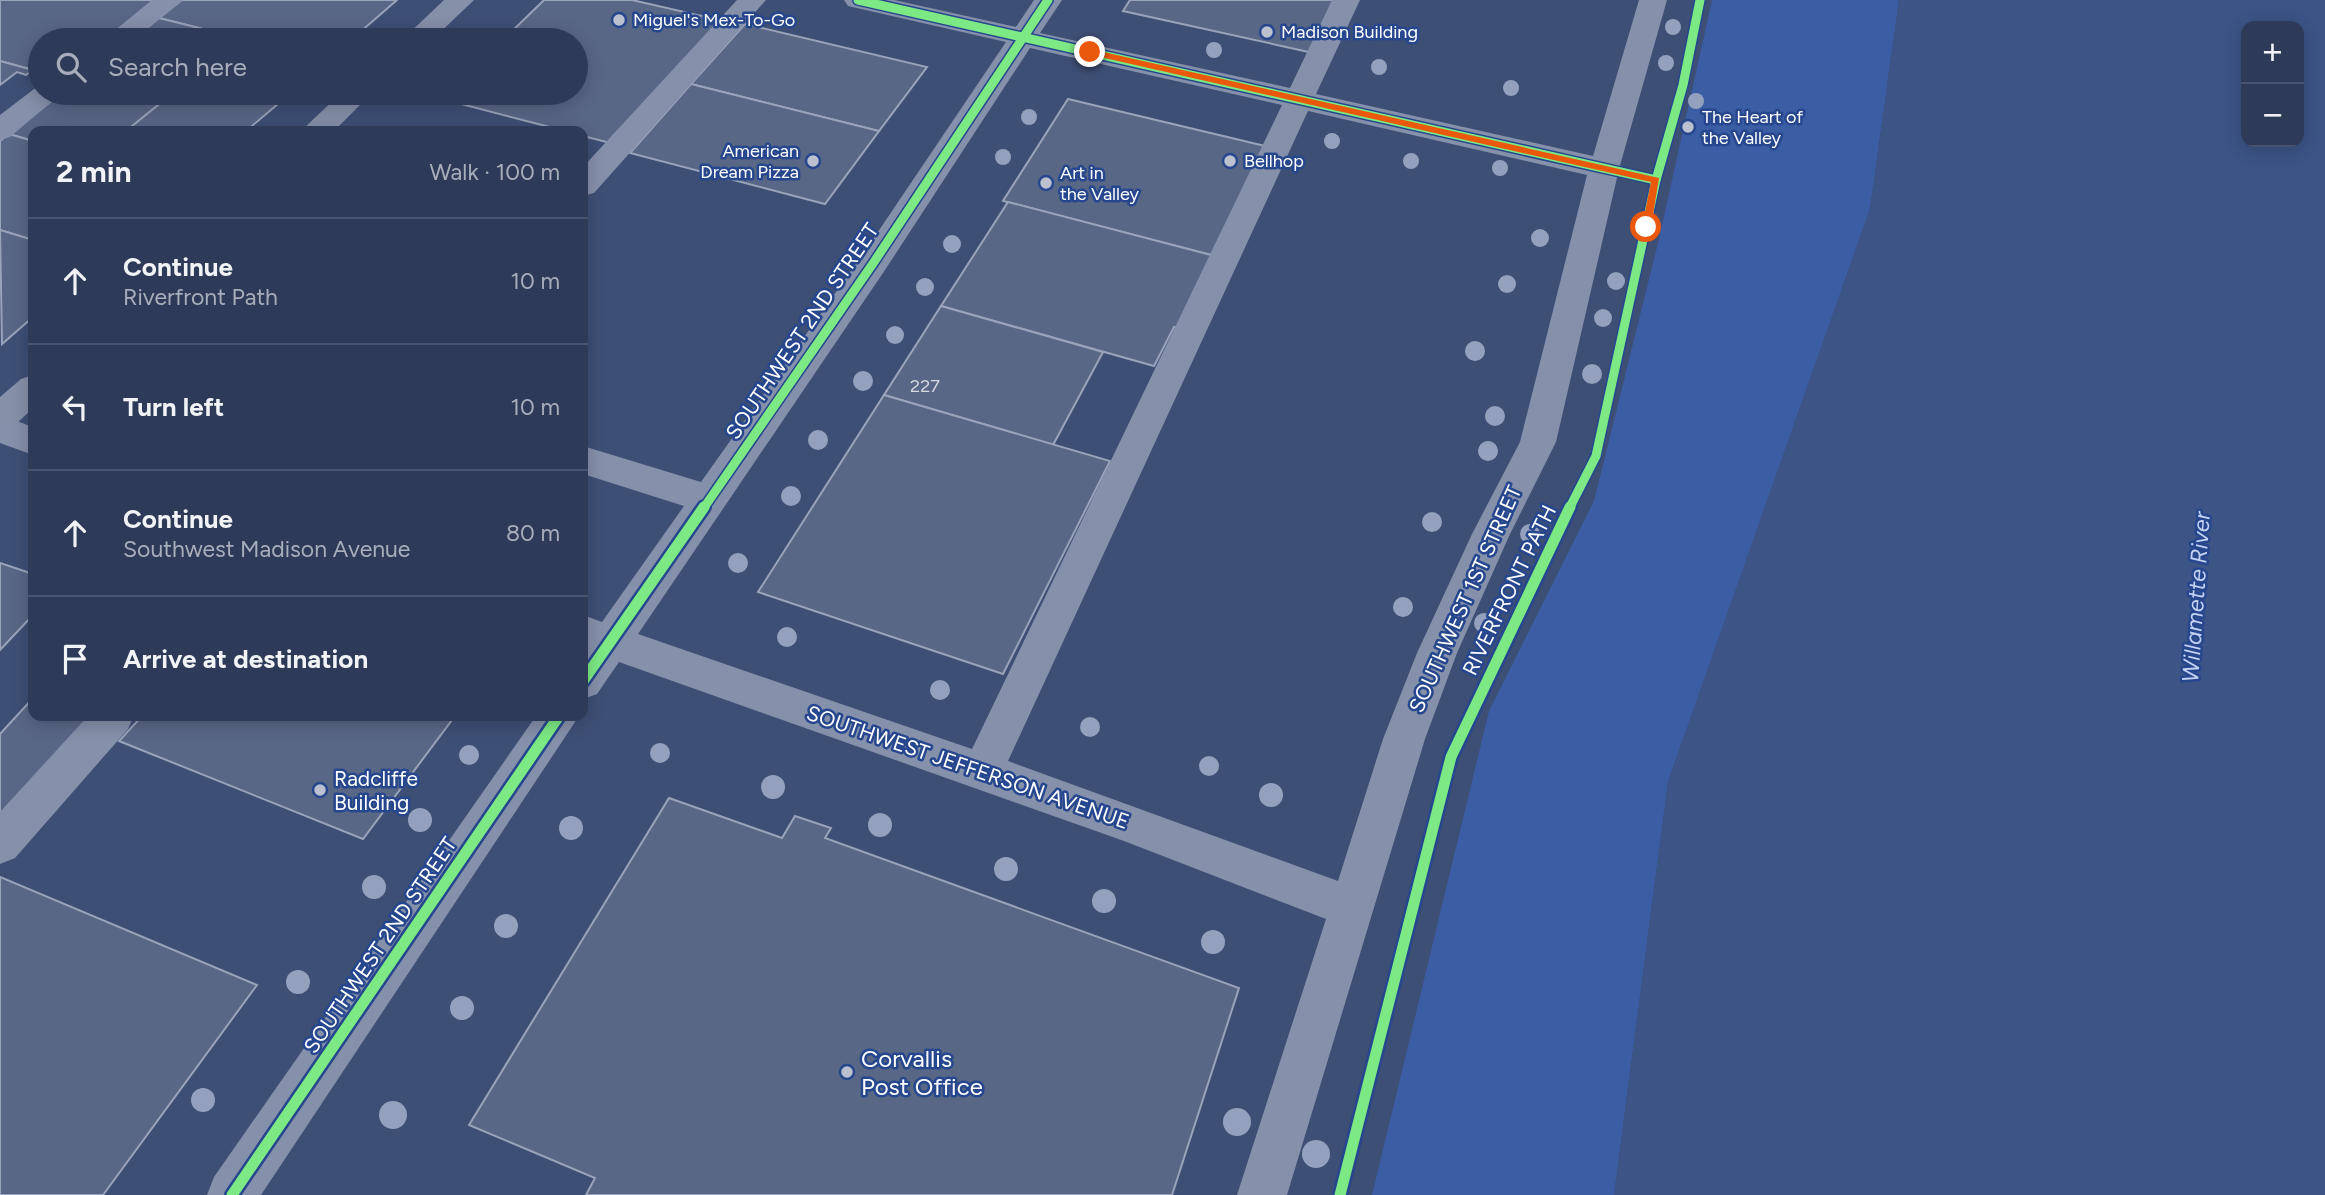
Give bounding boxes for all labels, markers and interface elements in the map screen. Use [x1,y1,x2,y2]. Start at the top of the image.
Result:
place label: Miguel's Mex-To-Go [633,9,795,31]
marker: Miguel's Mex-To-Go [611,12,627,28]
place label: Madison Building [1281,21,1418,43]
map controls [2241,21,2304,147]
button: + [2241,21,2304,84]
marker: Madison Building [1259,24,1275,40]
search box [28,28,588,105]
route end [1074,36,1105,67]
icon: search [52,48,90,86]
text: Search here [108,51,247,83]
button: − [2241,84,2304,147]
place label: The Heart of the Valley [1702,106,1804,149]
marker: The Heart of the Valley [1680,119,1696,135]
place label: American Dream Pizza [700,140,799,183]
place label: Bellhop [1244,150,1304,172]
text: 2 min [56,153,132,190]
marker: American Dream Pizza [805,153,821,169]
marker: Bellhop [1222,153,1238,169]
text: Walk · 100 m [429,158,560,186]
place label: Art in the Valley [1060,162,1140,205]
marker: Art in the Valley [1038,175,1054,191]
route start [1630,211,1661,242]
street label: SOUTHWEST 2ND STREET [720,218,884,444]
text: Continue [123,251,233,283]
icon: ahead [56,262,94,300]
text: 10 m [511,267,560,295]
text: Riverfront Path [123,283,278,311]
house number: 227 [910,375,940,397]
icon: left [56,388,94,426]
text: Turn left [123,391,224,423]
text: 10 m [511,393,560,421]
street label: SOUTHWEST 1ST STREET [1404,481,1527,716]
street label: RIVERFRONT PATH [1457,501,1561,679]
text: Continue [123,503,233,535]
water label: Willamette River [2176,509,2216,683]
icon: ahead [56,514,94,552]
text: 80 m [506,519,560,547]
text: Southwest Madison Avenue [123,535,410,563]
icon: arrive [56,640,94,678]
text: Arrive at destination [123,643,368,675]
street label: SOUTHWEST JEFFERSON AVENUE [803,700,1133,834]
place label: Radcliffe Building [334,766,418,815]
marker: Radcliffe Building [312,782,328,798]
street label: SOUTHWEST 2ND STREET [298,832,462,1058]
place label: Corvallis Post Office [861,1044,983,1101]
marker: Corvallis Post Office [839,1064,855,1080]

